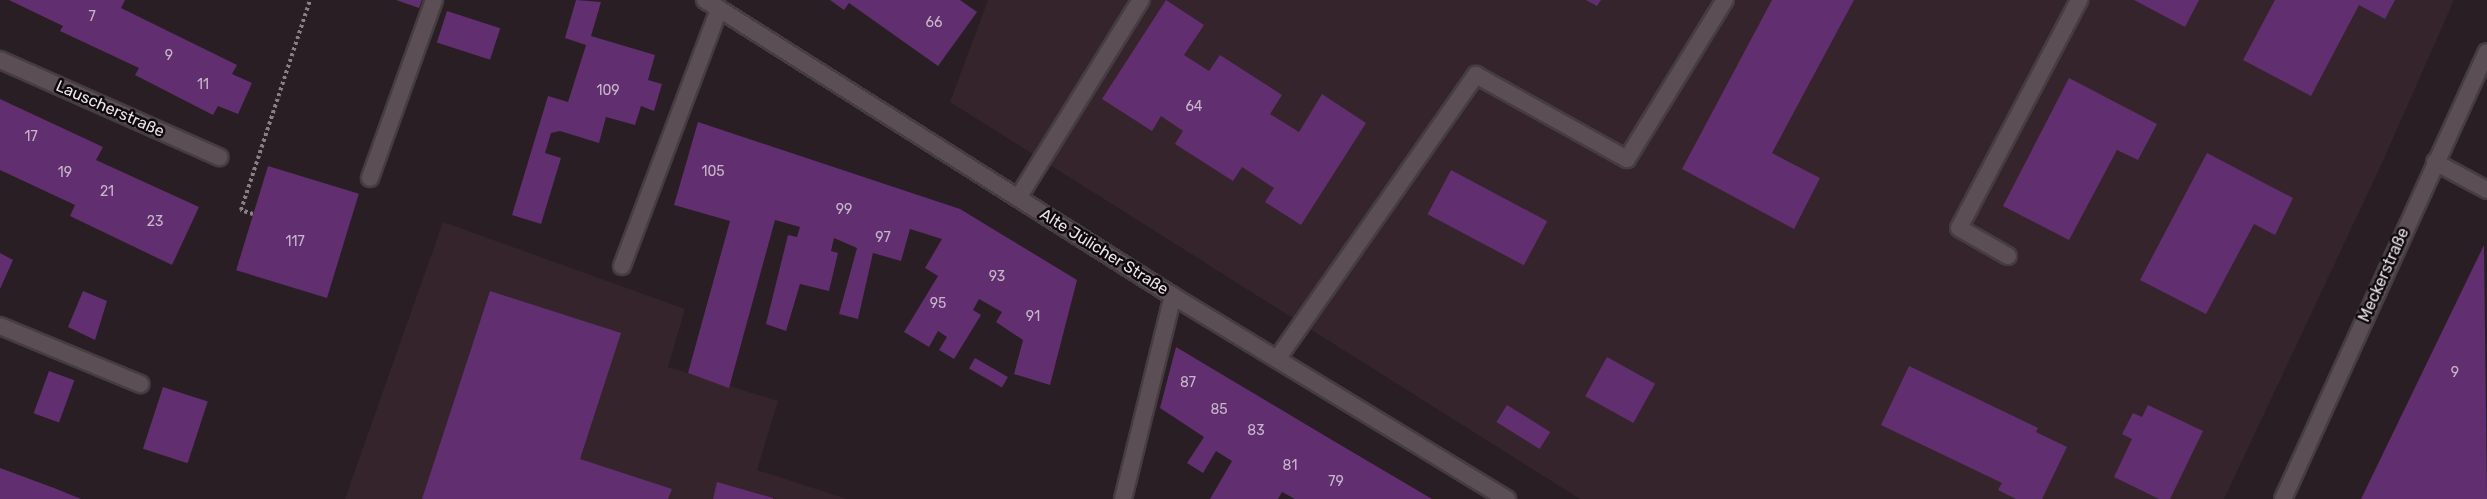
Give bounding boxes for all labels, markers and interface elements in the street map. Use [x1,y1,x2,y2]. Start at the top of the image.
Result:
house number: 7 [88,9,96,25]
house number: 66 [926,15,942,31]
house number: 9 [165,48,173,64]
street label: Lauscherstraße [53,76,167,142]
house number: 11 [197,77,209,93]
house number: 109 [596,83,620,99]
house number: 64 [1185,99,1203,115]
house number: 17 [24,129,38,145]
house number: 105 [701,164,725,180]
house number: 19 [58,165,72,181]
house number: 21 [100,184,114,200]
house number: 99 [836,202,852,218]
street label: Alte Jülicher Straße [1036,205,1172,299]
house number: 23 [147,214,163,230]
street label: Meckerstraße [2355,225,2413,325]
house number: 97 [875,230,891,246]
house number: 117 [285,234,305,250]
house number: 93 [989,269,1005,285]
house number: 95 [930,296,946,312]
house number: 91 [1026,309,1040,325]
house number: 9 [2451,365,2459,381]
house number: 87 [1180,375,1196,391]
house number: 85 [1210,402,1228,418]
house number: 83 [1247,423,1265,439]
house number: 81 [1283,458,1297,474]
house number: 79 [1328,474,1344,490]

